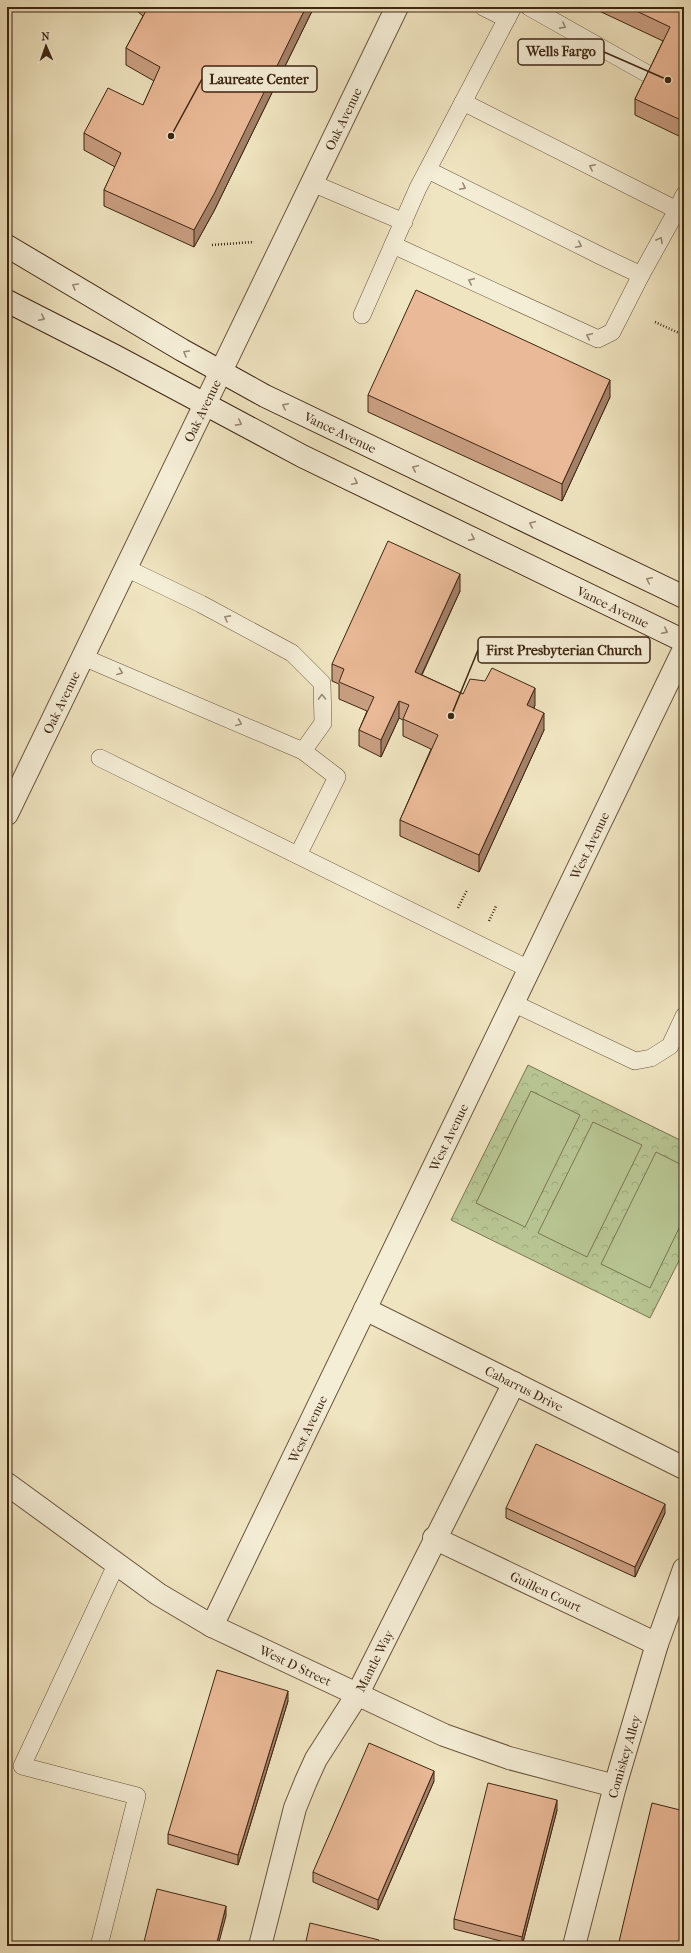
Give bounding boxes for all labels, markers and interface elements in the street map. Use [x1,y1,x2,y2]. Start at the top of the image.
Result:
one-way arrow [559,22,566,29]
north arrow [26,26,66,66]
text: N [41,30,51,43]
callout: Wells Fargo [518,39,604,65]
text: Wells Fargo [525,43,596,60]
callout: Laureate Center [202,66,317,92]
text: Laureate Center [209,71,310,88]
street label: Oak Avenue [321,85,365,153]
one-way arrow [588,164,596,172]
one-way arrow [459,182,466,190]
one-way arrow [655,237,662,245]
one-way arrow [575,241,582,248]
one-way arrow [468,278,476,286]
one-way arrow [72,283,79,291]
one-way arrow [38,314,45,321]
one-way arrow [586,332,593,340]
one-way arrow [183,350,190,357]
street label: Oak Avenue [180,376,224,444]
one-way arrow [281,403,289,411]
street label: Vance Avenue [301,408,379,456]
one-way arrow [235,418,242,426]
one-way arrow [411,465,419,473]
one-way arrow [351,477,358,484]
one-way arrow [529,521,536,529]
one-way arrow [468,533,475,541]
one-way arrow [646,577,653,585]
street label: Vance Avenue [574,582,652,631]
one-way arrow [224,615,231,622]
one-way arrow [660,627,668,634]
callout: First Presbyterian Church [478,637,650,663]
text: First Presbyterian Church [485,642,643,659]
one-way arrow [115,667,123,675]
street label: Oak Avenue [39,668,83,736]
one-way arrow [318,694,326,700]
one-way arrow [236,718,243,726]
street label: West Avenue [566,809,612,882]
street label: West Avenue [425,1101,471,1174]
street label: Cabarrus Drive [483,1363,566,1414]
street label: West Avenue [284,1392,330,1466]
street label: Guillen Court [508,1568,584,1615]
street label: Mantle Way [352,1626,397,1694]
street label: West D Street [256,1642,334,1689]
street label: Comiskey Alley [605,1712,643,1800]

